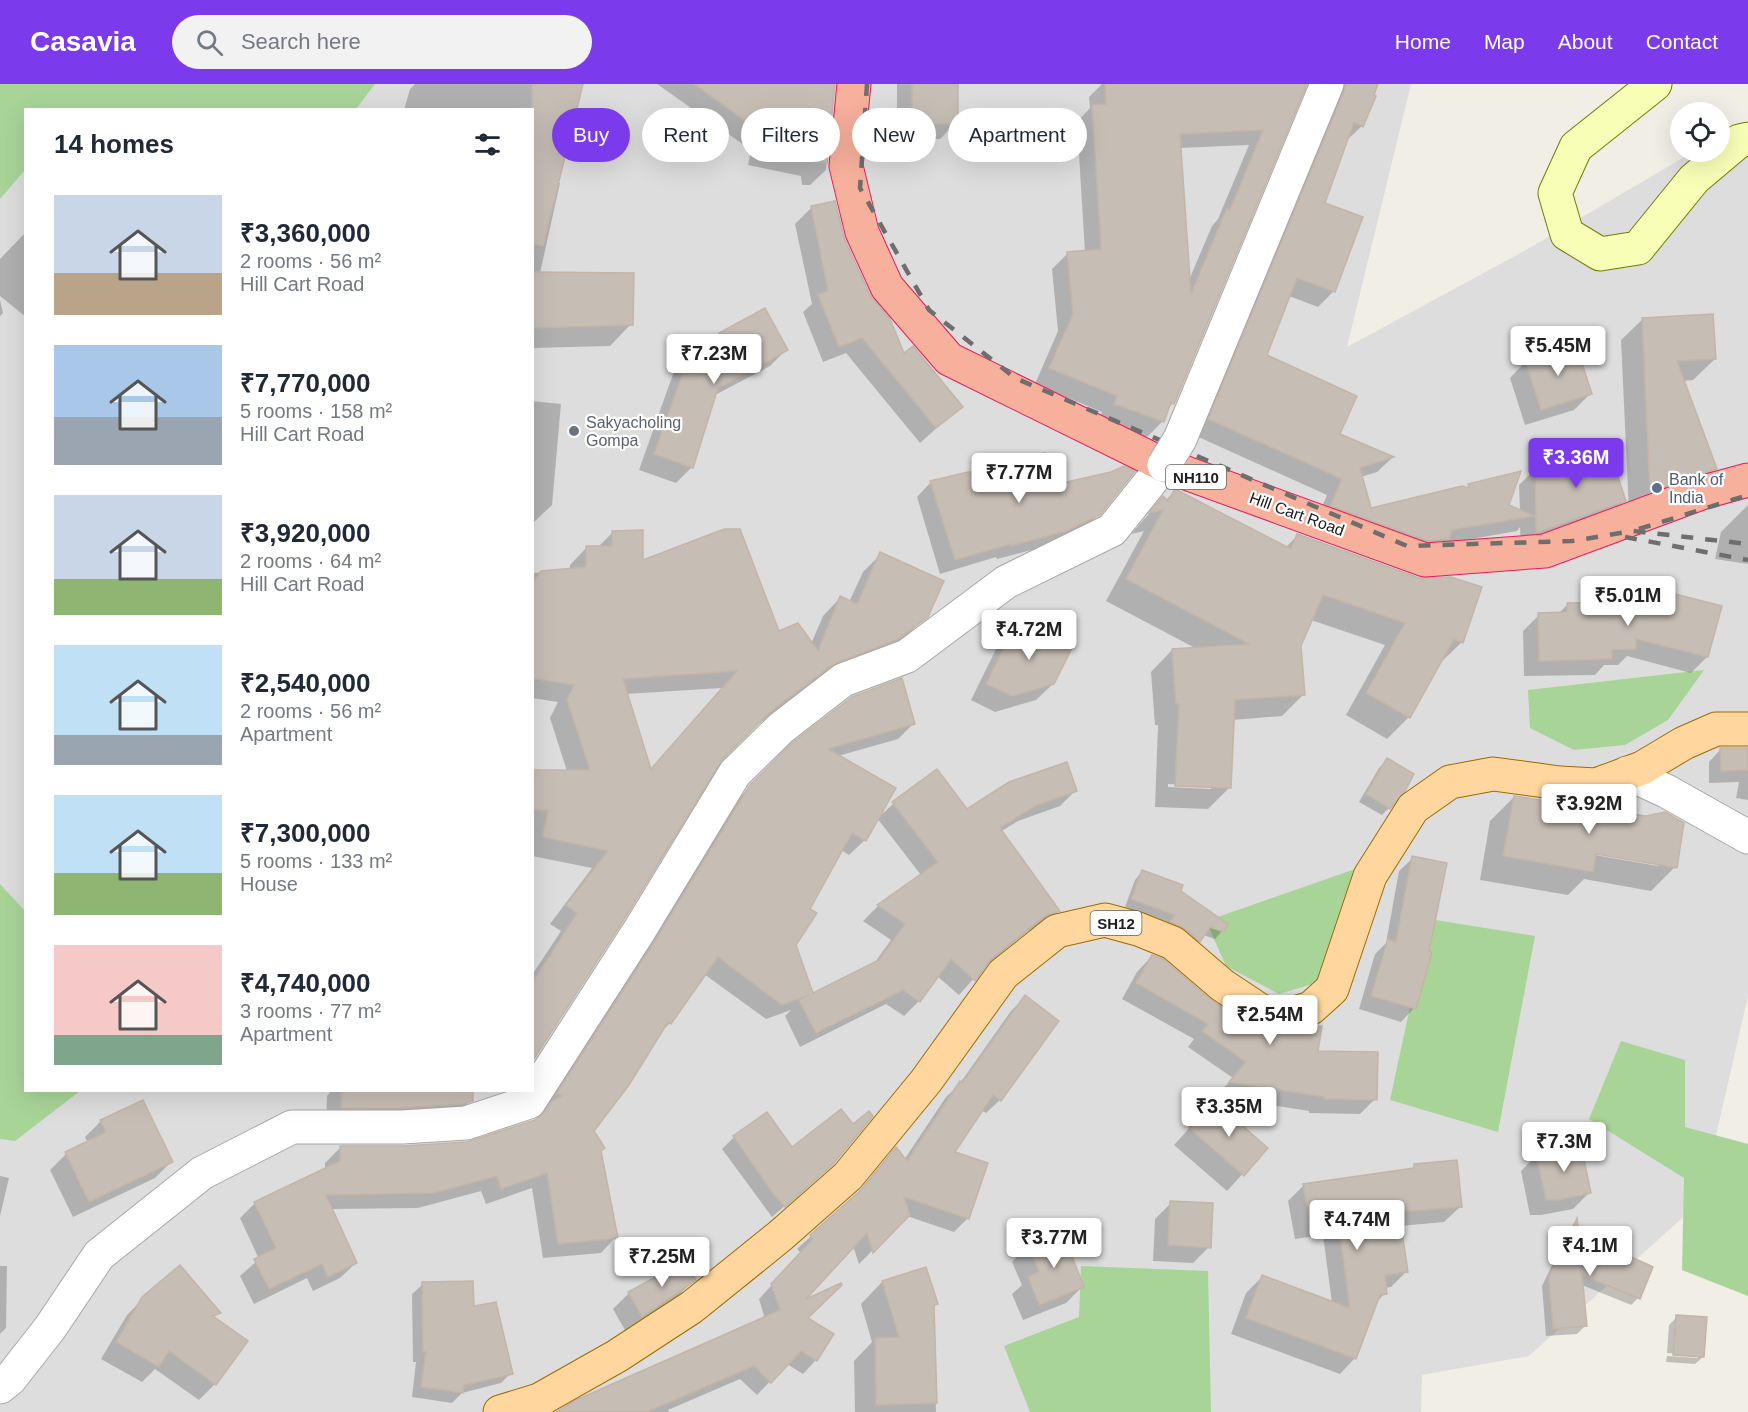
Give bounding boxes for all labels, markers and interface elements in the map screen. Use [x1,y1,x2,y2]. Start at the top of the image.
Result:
search box [172,15,592,69]
text: Casavia [30,26,136,57]
icon: search [193,26,226,59]
text: Search here [241,29,361,54]
text: Home [1395,30,1451,53]
text: Map [1484,30,1525,53]
text: About [1558,30,1613,53]
text: Contact [1646,30,1718,53]
map controls [1670,102,1730,162]
button: locate [1670,102,1730,162]
chip: Buy [552,108,630,162]
chip: Rent [642,108,729,162]
chip: Filters [741,108,840,162]
chip: New [852,108,936,162]
chip: Apartment [948,108,1087,162]
icon: filters [471,128,504,161]
text: 14 homes [54,129,174,159]
text: ₹3,360,000 [240,218,371,248]
icon: home [102,219,174,291]
text: 2 rooms · 56 m² [240,250,381,272]
text: Hill Cart Road [240,273,364,295]
pin: ₹5.45M [1509,326,1607,377]
pin: ₹7.23M [665,334,763,385]
text: ₹5.45M [1524,334,1592,356]
text: ₹7.23M [680,342,748,364]
text: ₹7,770,000 [240,368,371,398]
icon: home [102,369,174,441]
text: 5 rooms · 158 m² [240,400,392,422]
place label: Sakyacholing Gompa [586,414,681,449]
text: Hill Cart Road [240,423,364,445]
marker: Sakyacholing Gompa [567,424,581,438]
pin: ₹3.36M [1527,438,1625,489]
text: ₹3.36M [1542,446,1610,468]
pin: ₹7.77M [970,453,1068,504]
text: ₹7.77M [985,461,1053,483]
road number: NH110 [1166,465,1226,489]
place label: Bank of India [1669,471,1724,506]
marker: Bank of India [1650,481,1664,495]
street label: Hill Cart Road [1247,489,1347,539]
text: ₹3,920,000 [240,518,371,548]
icon: home [102,519,174,591]
text: 2 rooms · 64 m² [240,550,381,572]
text: Hill Cart Road [240,573,364,595]
pin: ₹5.01M [1579,576,1677,627]
text: ₹5.01M [1594,584,1662,606]
pin: ₹4.72M [980,610,1078,661]
text: ₹4.72M [995,618,1063,640]
text: ₹2,540,000 [240,668,371,698]
icon: home [102,669,174,741]
text: 2 rooms · 56 m² [240,700,381,722]
text: Apartment [240,723,332,745]
pin: ₹3.92M [1540,784,1638,835]
text: ₹3.92M [1555,792,1623,814]
text: ₹7,300,000 [240,818,371,848]
icon: home [102,819,174,891]
text: 5 rooms · 133 m² [240,850,392,872]
text: House [240,873,298,895]
road number: SH12 [1090,911,1142,935]
text: ₹4,740,000 [240,968,371,998]
icon: home [102,969,174,1041]
pin: ₹2.54M [1221,995,1319,1046]
text: 3 rooms · 77 m² [240,1000,381,1022]
text: ₹2.54M [1236,1003,1304,1025]
text: Apartment [240,1023,332,1045]
pin: ₹3.35M [1180,1087,1278,1138]
text: ₹3.35M [1195,1095,1263,1117]
pin: ₹7.3M [1522,1122,1606,1173]
text: ₹7.3M [1536,1130,1592,1152]
pin: ₹4.74M [1308,1200,1406,1251]
text: ₹4.74M [1323,1208,1391,1230]
pin: ₹3.77M [1005,1218,1103,1269]
text: ₹3.77M [1020,1226,1088,1248]
pin: ₹4.1M [1548,1226,1632,1277]
text: ₹4.1M [1562,1234,1618,1256]
pin: ₹7.25M [613,1237,711,1288]
text: ₹7.25M [628,1245,696,1267]

